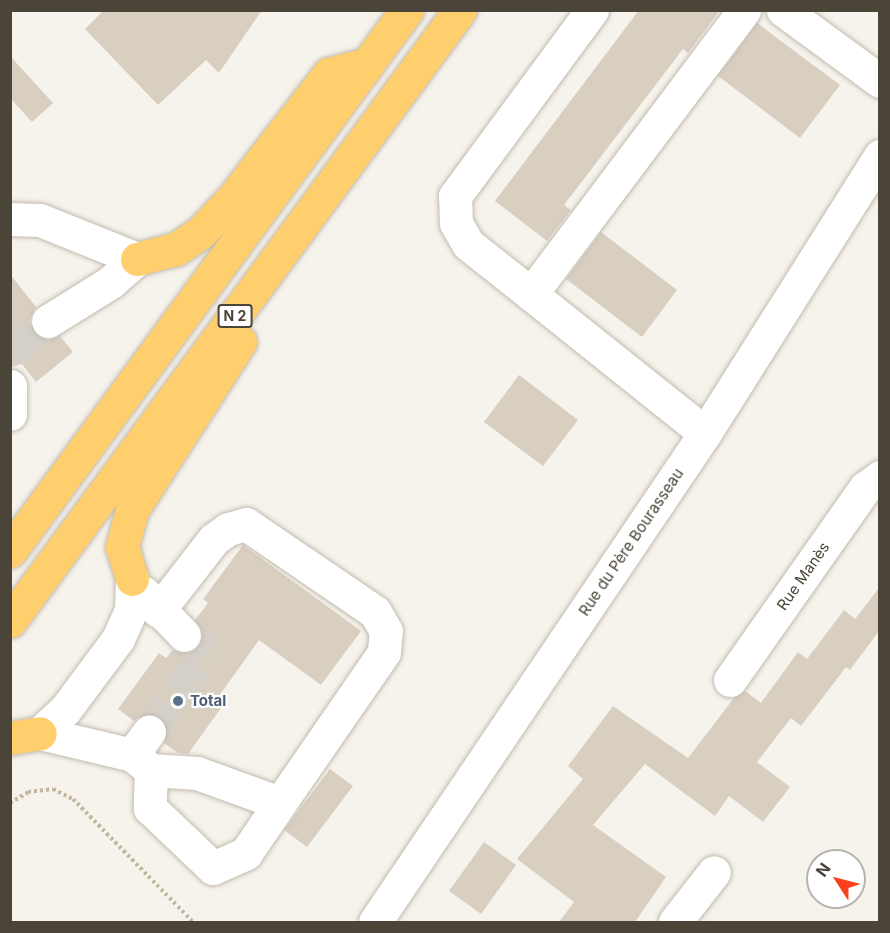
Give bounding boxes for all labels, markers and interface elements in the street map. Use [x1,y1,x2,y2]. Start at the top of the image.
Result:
road number: N 2 [217,305,253,327]
street label: Rue du Père Bourasseau [575,465,687,619]
street label: Rue Manès [773,538,833,614]
place label: Total [190,692,226,710]
marker: Total [171,694,185,708]
north arrow [806,849,866,909]
text: N [811,859,835,880]

